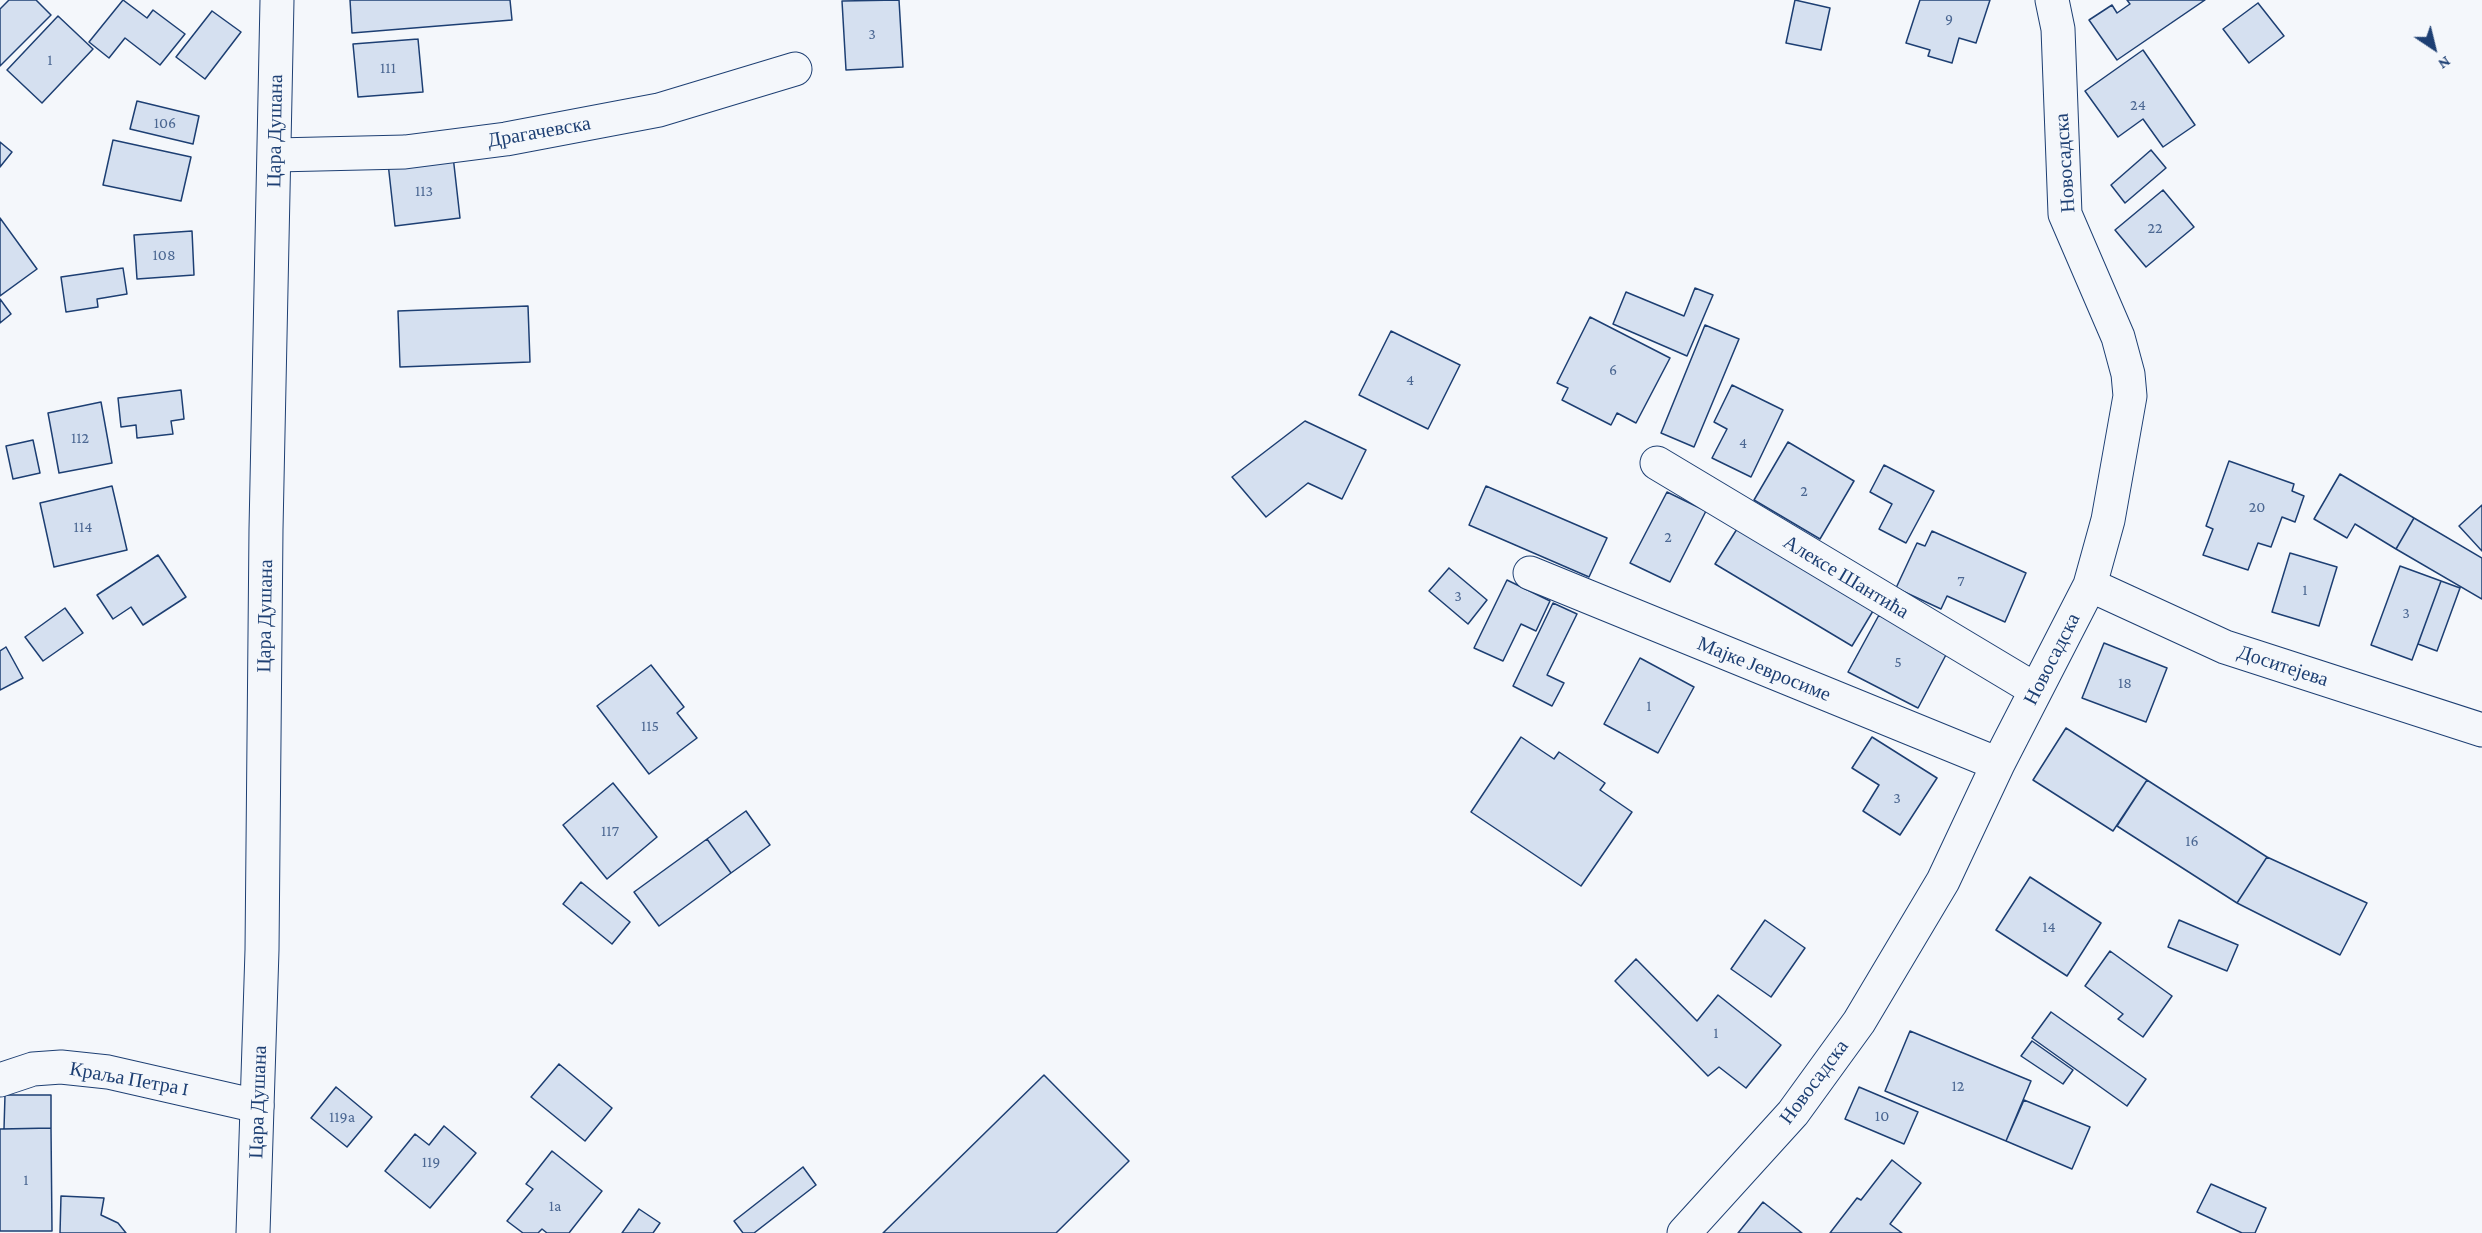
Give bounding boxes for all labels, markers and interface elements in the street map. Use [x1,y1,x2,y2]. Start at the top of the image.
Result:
house number: 9 [1945,9,1953,29]
north arrow [2404,18,2464,78]
house number: 3 [868,24,876,44]
house number: 1 [47,50,53,70]
text: N [2435,53,2454,73]
house number: 111 [380,58,396,78]
street label: Цара Душана [262,74,288,188]
house number: 24 [2130,95,2146,115]
street label: Драгачевска [486,111,592,153]
street label: Новосадска [2050,112,2080,214]
house number: 106 [154,113,176,133]
house number: 113 [415,181,433,201]
house number: 22 [2147,218,2163,238]
house number: 108 [153,245,175,265]
house number: 6 [1609,360,1617,380]
house number: 4 [1406,370,1414,390]
house number: 112 [71,428,89,448]
house number: 4 [1739,433,1747,453]
house number: 2 [1800,481,1808,501]
house number: 20 [2249,497,2265,517]
house number: 114 [74,517,92,537]
house number: 2 [1664,527,1672,547]
street label: Алексе Шантића [1779,530,1913,624]
street label: Цара Душана [252,559,278,673]
house number: 7 [1957,571,1965,591]
house number: 1 [2302,580,2308,600]
house number: 3 [1454,586,1462,606]
house number: 3 [2402,603,2410,623]
street label: Новосадска [2019,609,2085,709]
street label: Мајке Јевросиме [1694,631,1834,707]
street label: Доситејева [2235,640,2331,692]
house number: 5 [1894,652,1902,672]
house number: 18 [2118,673,2132,693]
house number: 1 [1646,696,1652,716]
house number: 115 [641,716,659,736]
house number: 3 [1893,788,1901,808]
house number: 117 [601,821,619,841]
house number: 16 [2185,831,2199,851]
house number: 14 [2042,917,2056,937]
house number: 1 [1713,1023,1719,1043]
street label: Новосадска [1774,1035,1854,1129]
street label: Цара Душана [244,1045,272,1159]
street label: Краља Петра I [68,1057,190,1101]
house number: 12 [1952,1076,1964,1096]
house number: 10 [1875,1106,1889,1126]
house number: 119a [329,1107,355,1127]
house number: 119 [422,1152,440,1172]
house number: 1 [23,1170,29,1190]
house number: 1a [549,1196,561,1216]

